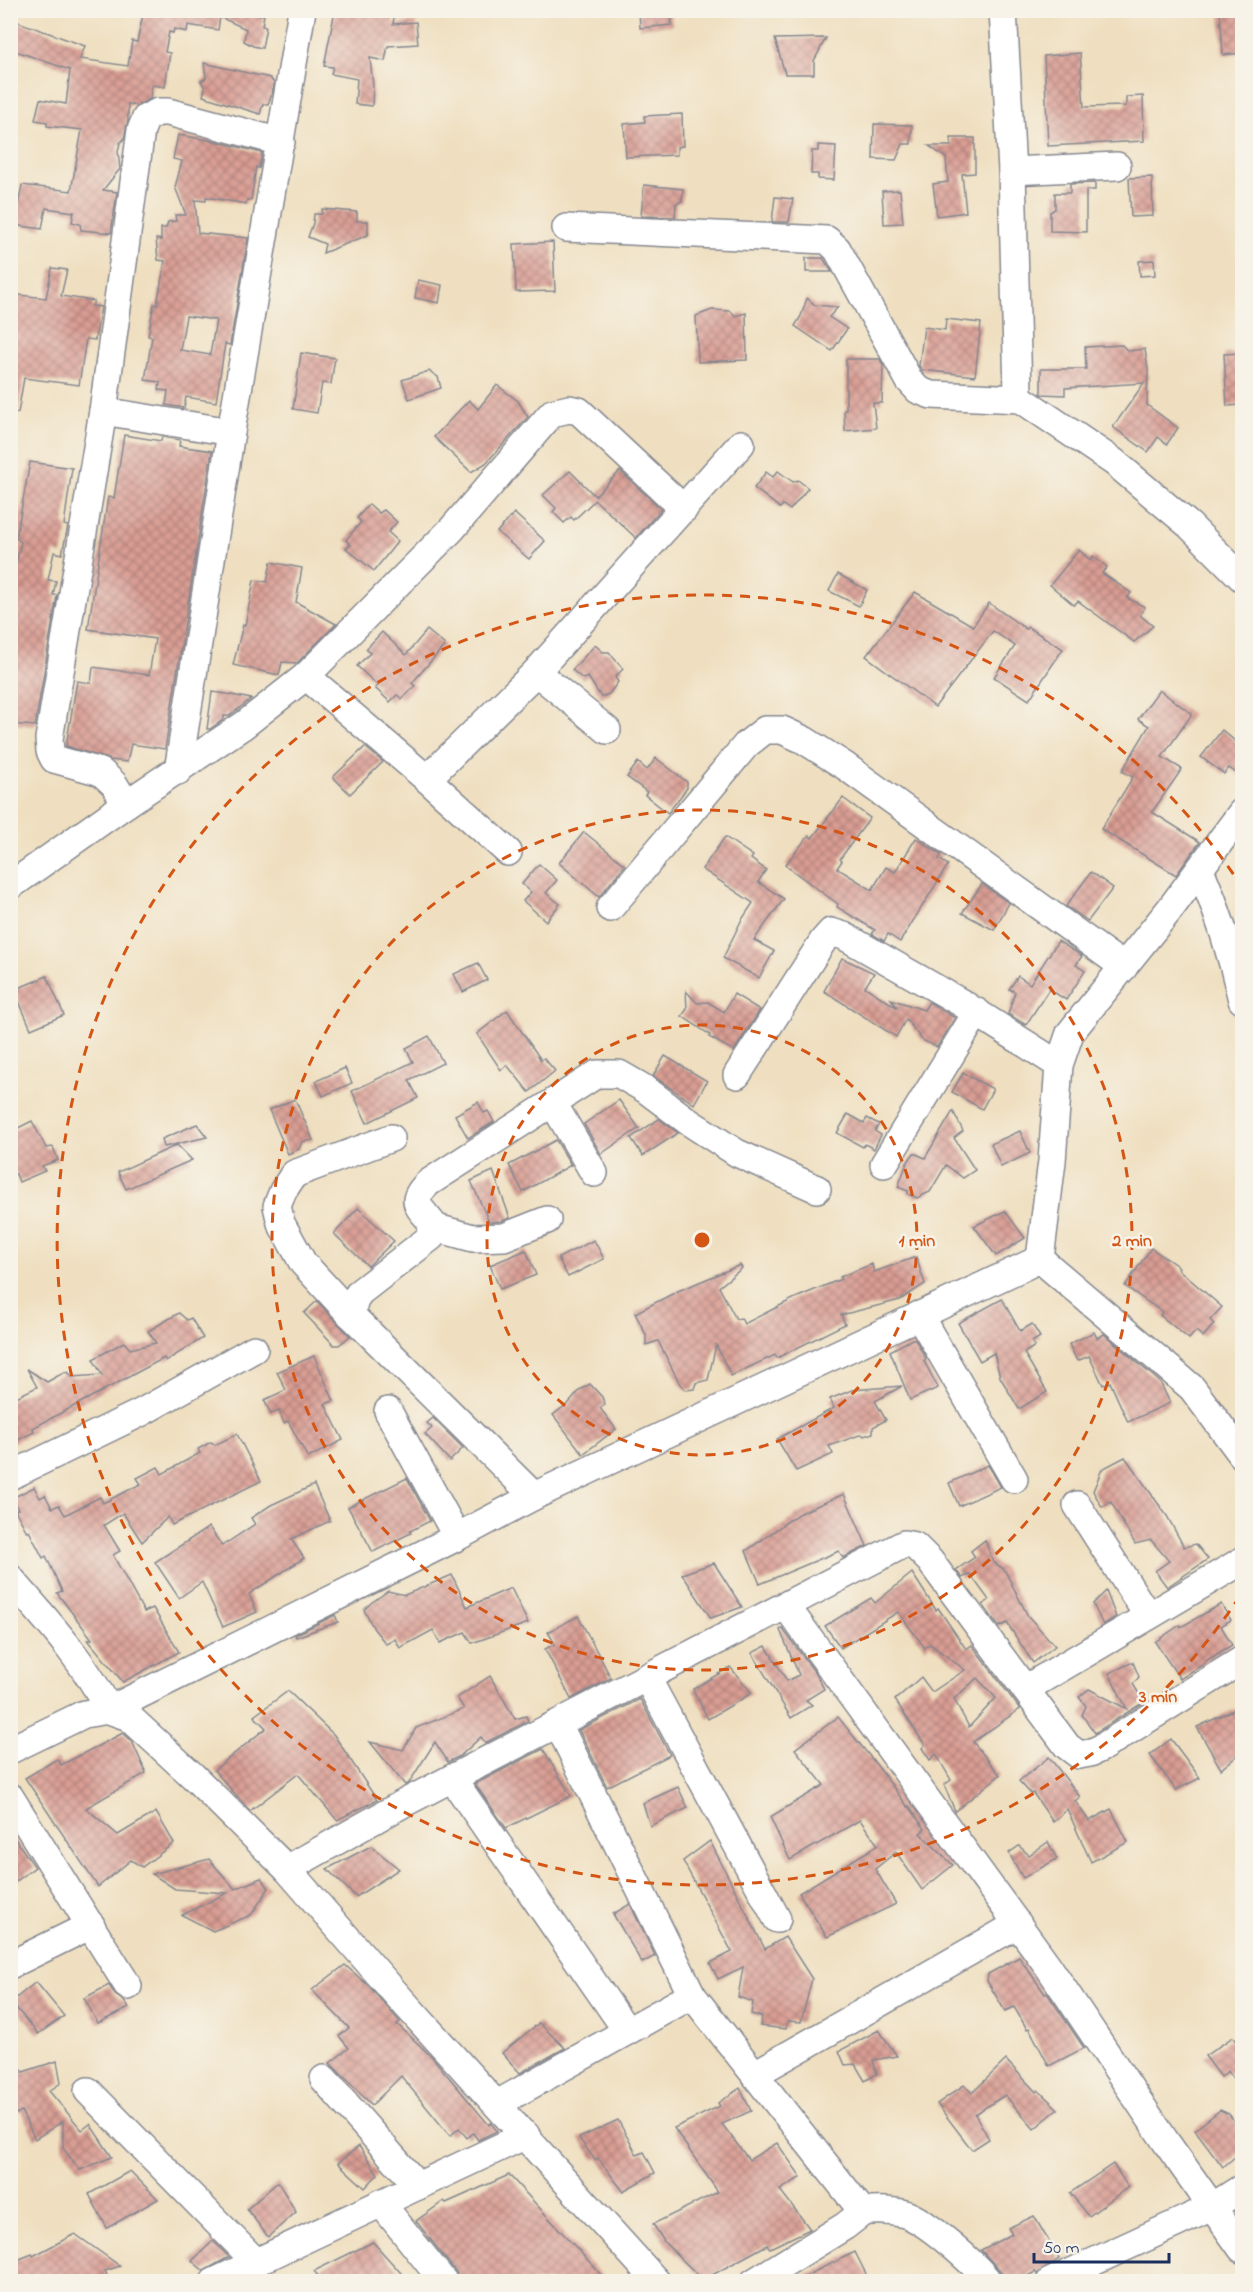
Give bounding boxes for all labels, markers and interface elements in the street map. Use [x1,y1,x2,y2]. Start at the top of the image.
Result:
text: 1 min [899,1229,935,1255]
text: 2 min [1111,1229,1152,1255]
centre of rings [692,1230,712,1250]
text: 3 min [1138,1685,1177,1711]
scale bar [1034,2226,1169,2264]
text: 50 m [1043,2236,1080,2262]

